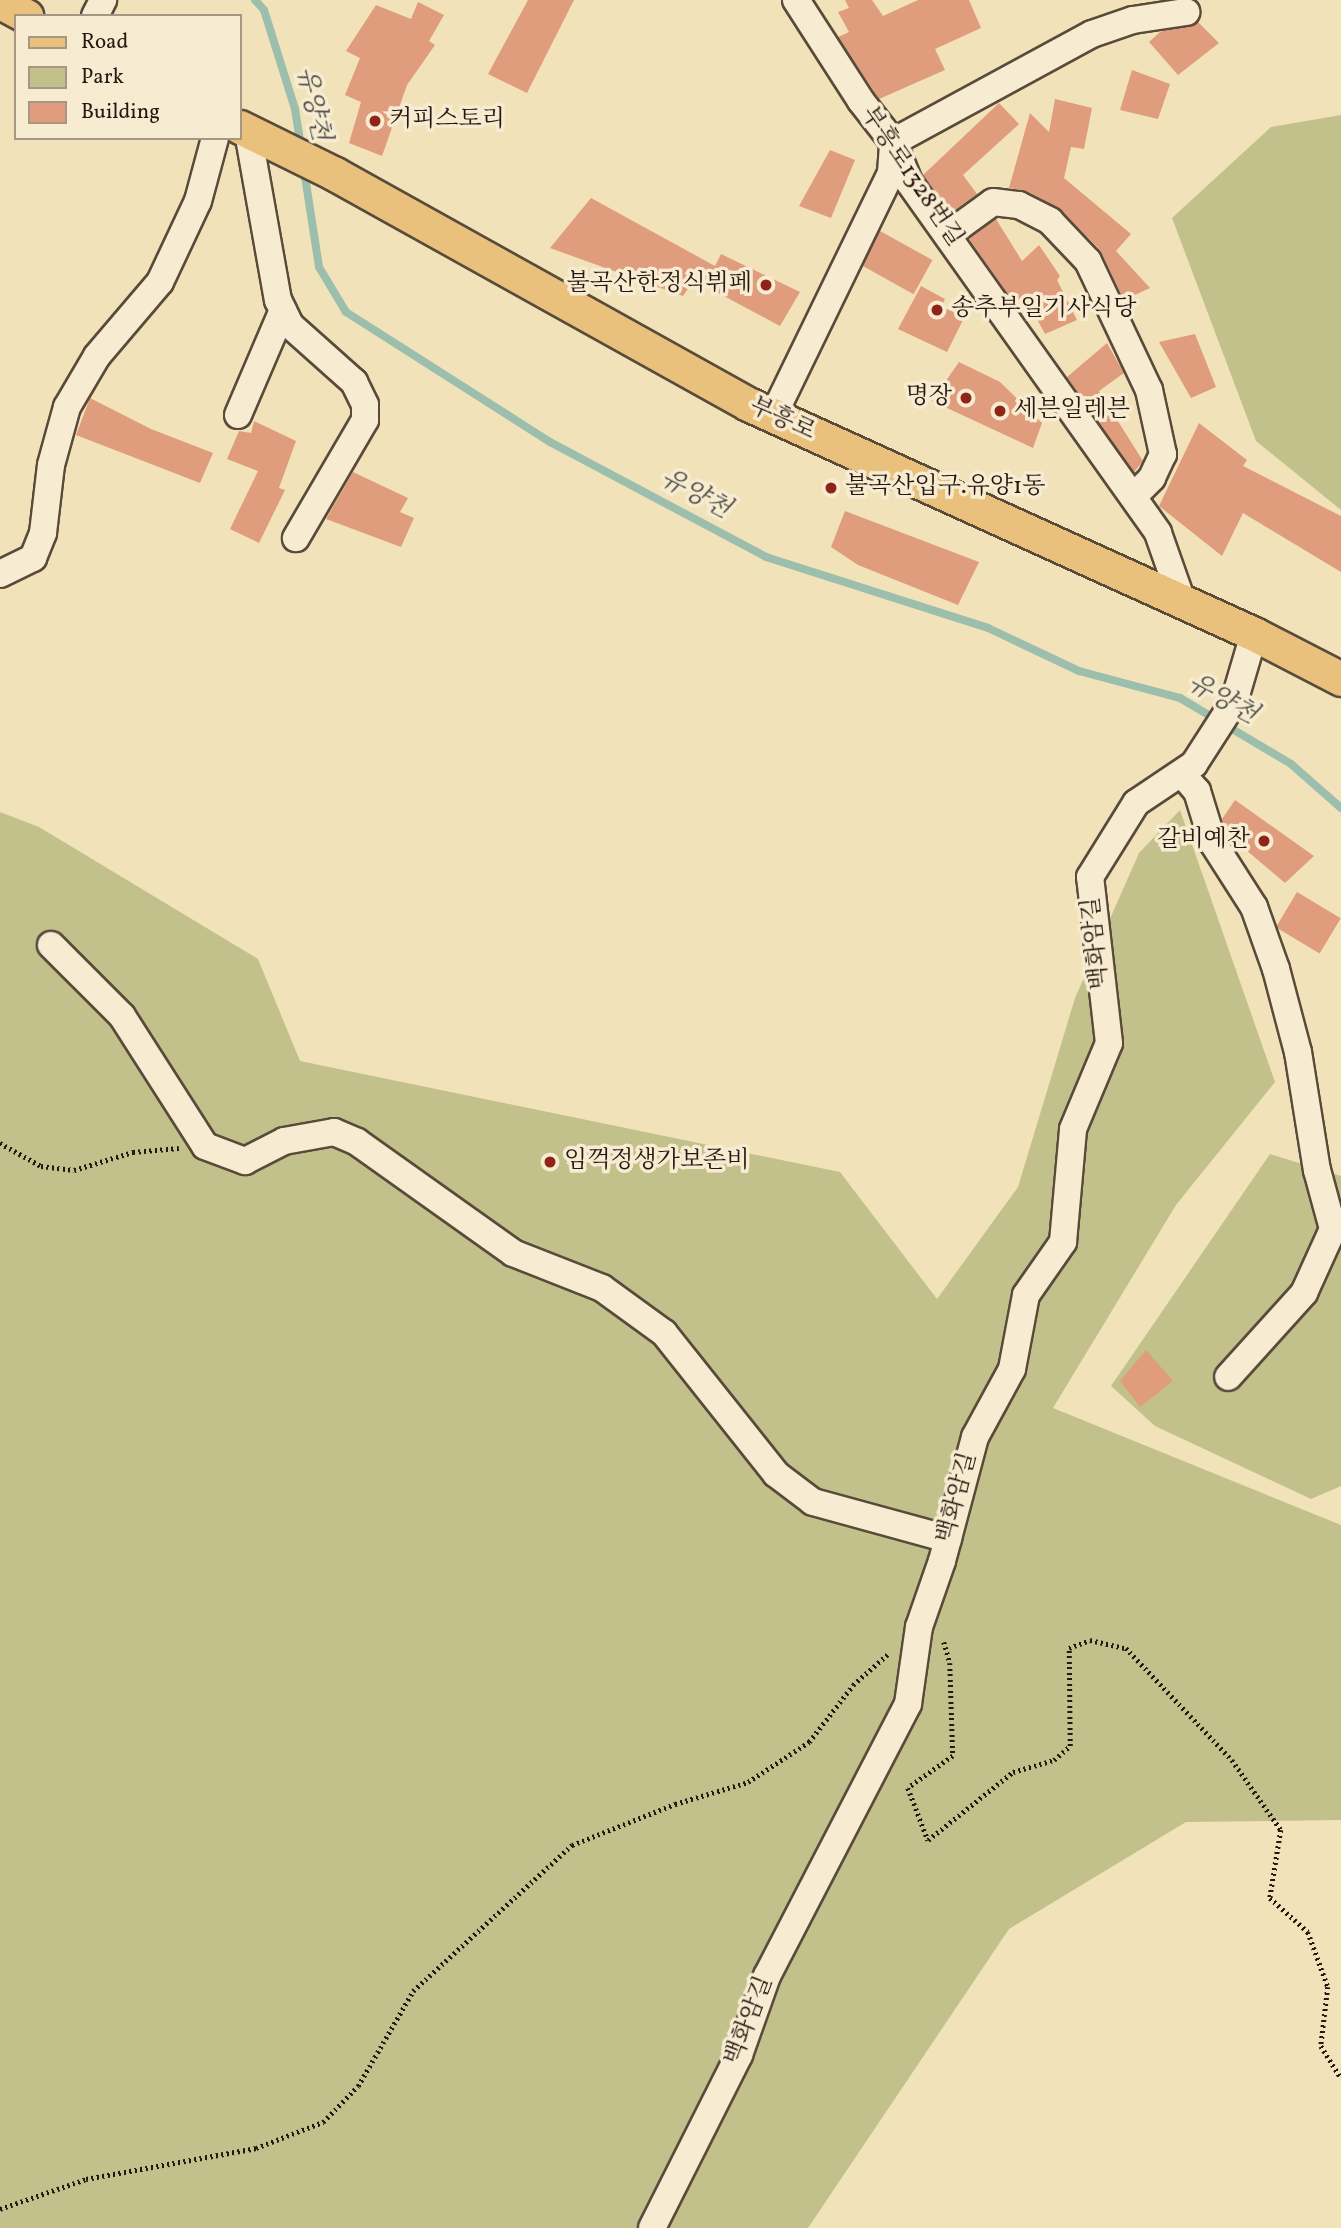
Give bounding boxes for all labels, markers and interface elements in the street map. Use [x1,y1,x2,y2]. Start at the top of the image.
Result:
legend [14,14,242,140]
text: Road [81,28,128,57]
text: Park [81,63,124,92]
water label: 유양천 [288,64,336,144]
text: Building [81,98,160,127]
street label: 부흥로1328번길 [854,102,968,252]
place label: 커피스토리 [389,107,505,135]
marker: 커피스토리 [367,113,383,129]
place label: 불곡산한정식뷔페 [567,271,752,299]
marker: 불곡산한정식뷔페 [758,277,774,293]
place label: 송추부일기사식당 [951,296,1136,324]
marker: 송추부일기사식당 [929,302,945,318]
place label: 명장 [906,384,952,412]
marker: 명장 [958,390,974,406]
street label: 부흥로 [744,392,820,448]
place label: 세븐일레븐 [1014,397,1130,425]
marker: 세븐일레븐 [992,403,1008,419]
water label: 유양천 [654,464,736,526]
place label: 불곡산입구.유양1동 [845,474,1045,502]
marker: 불곡산입구.유양1동 [823,480,839,496]
water label: 유양천 [1181,668,1263,732]
place label: 갈비예찬 [1157,827,1250,855]
marker: 갈비예찬 [1256,833,1272,849]
street label: 백화암길 [1078,895,1116,991]
place label: 임꺽정생가보존비 [564,1148,749,1176]
marker: 임꺽정생가보존비 [542,1154,558,1170]
street label: 백화암길 [932,1449,984,1547]
street label: 백화암길 [720,1973,780,2069]

